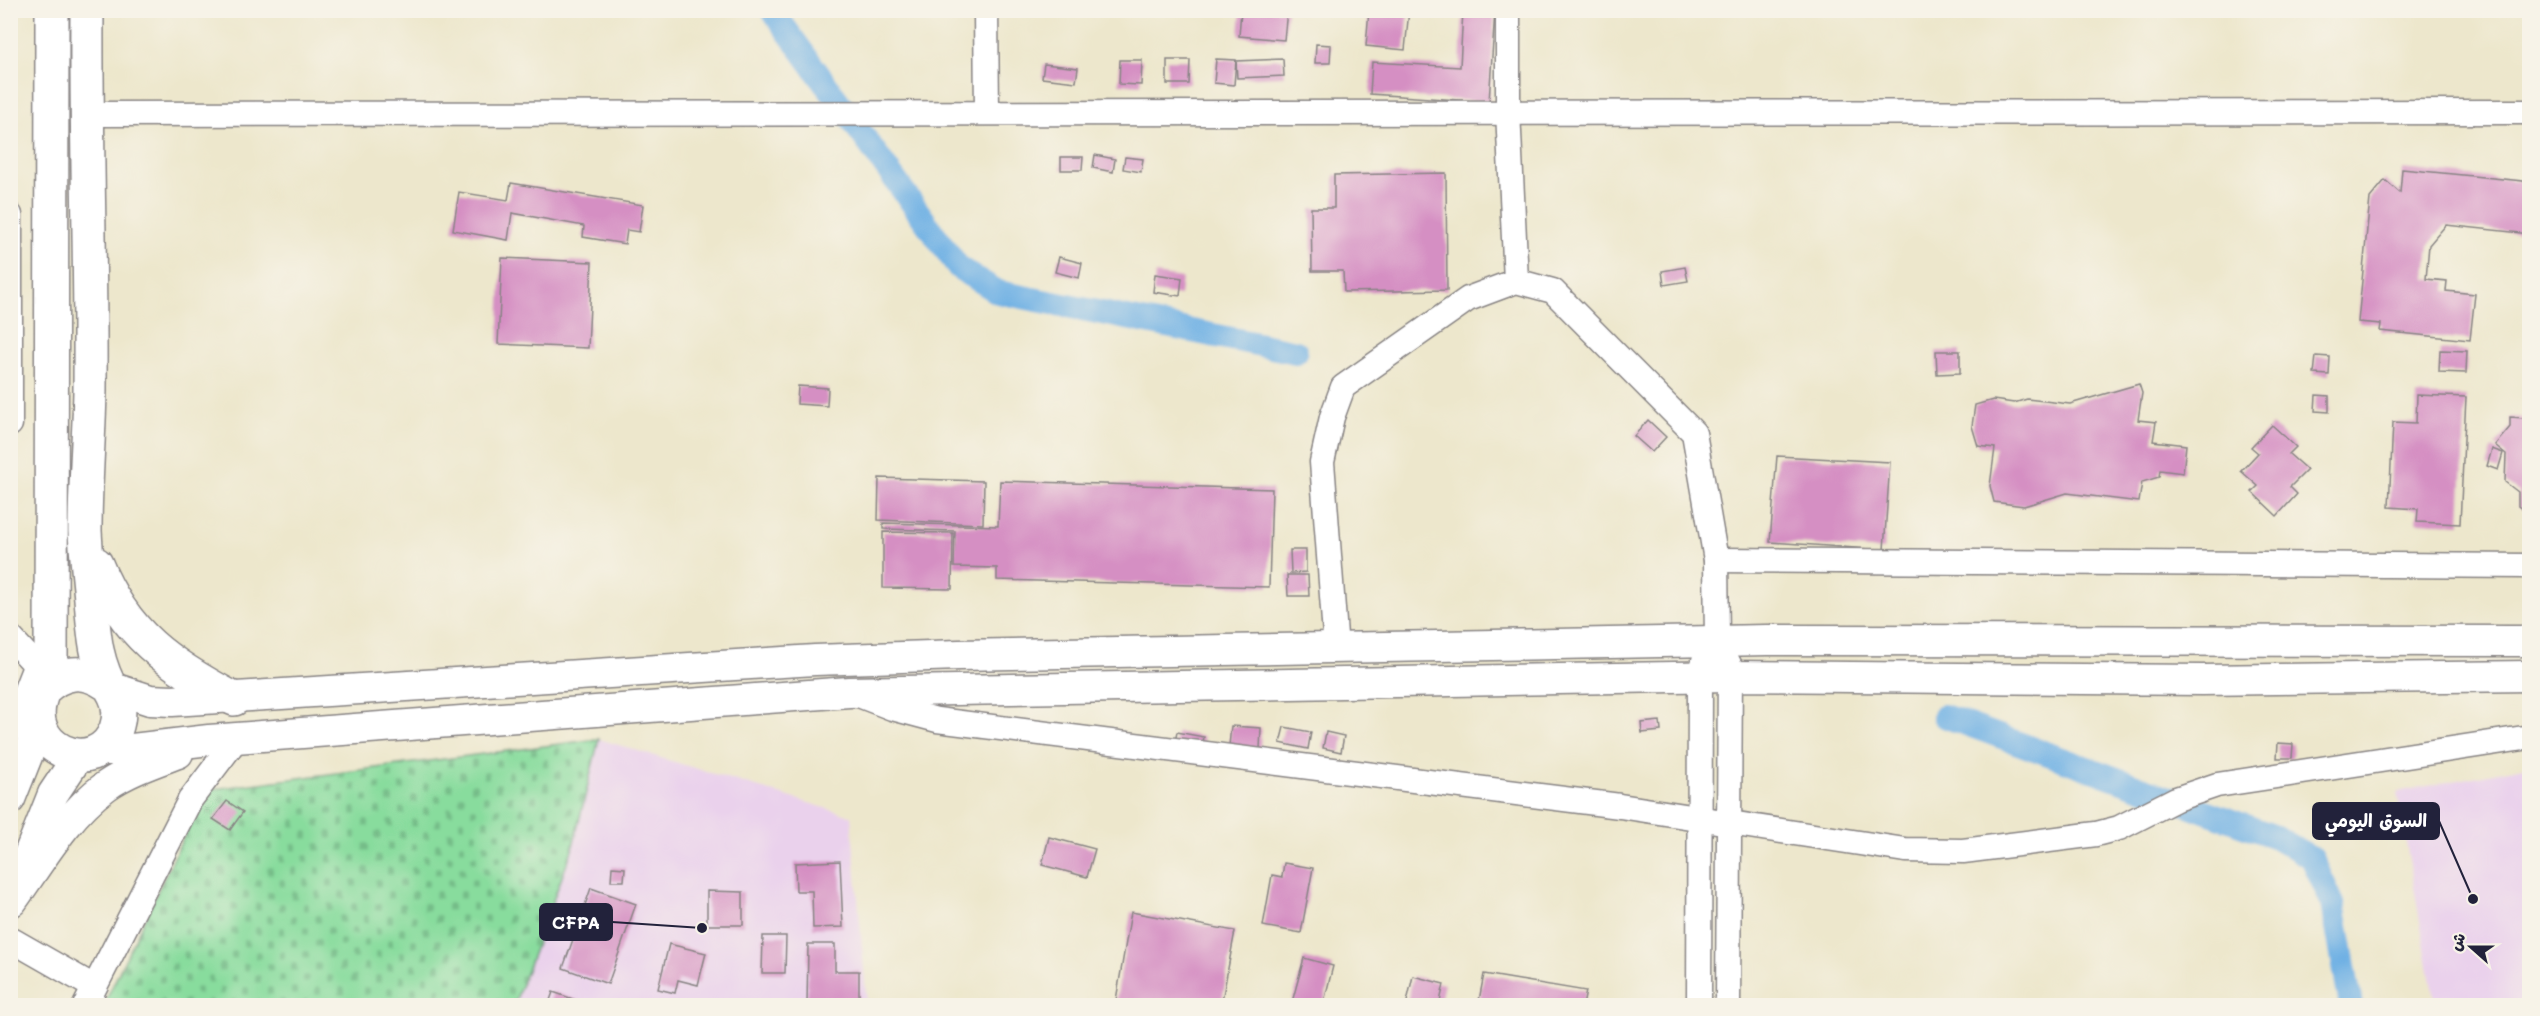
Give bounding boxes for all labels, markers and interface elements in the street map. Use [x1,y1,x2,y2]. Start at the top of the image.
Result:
callout: السوق اليومي [2313,803,2439,839]
text: السوق اليومي [2325,808,2427,837]
callout: CFPA [540,904,612,940]
text: CFPA [552,910,600,934]
north arrow [2441,917,2501,977]
text: ش [2444,929,2469,953]

